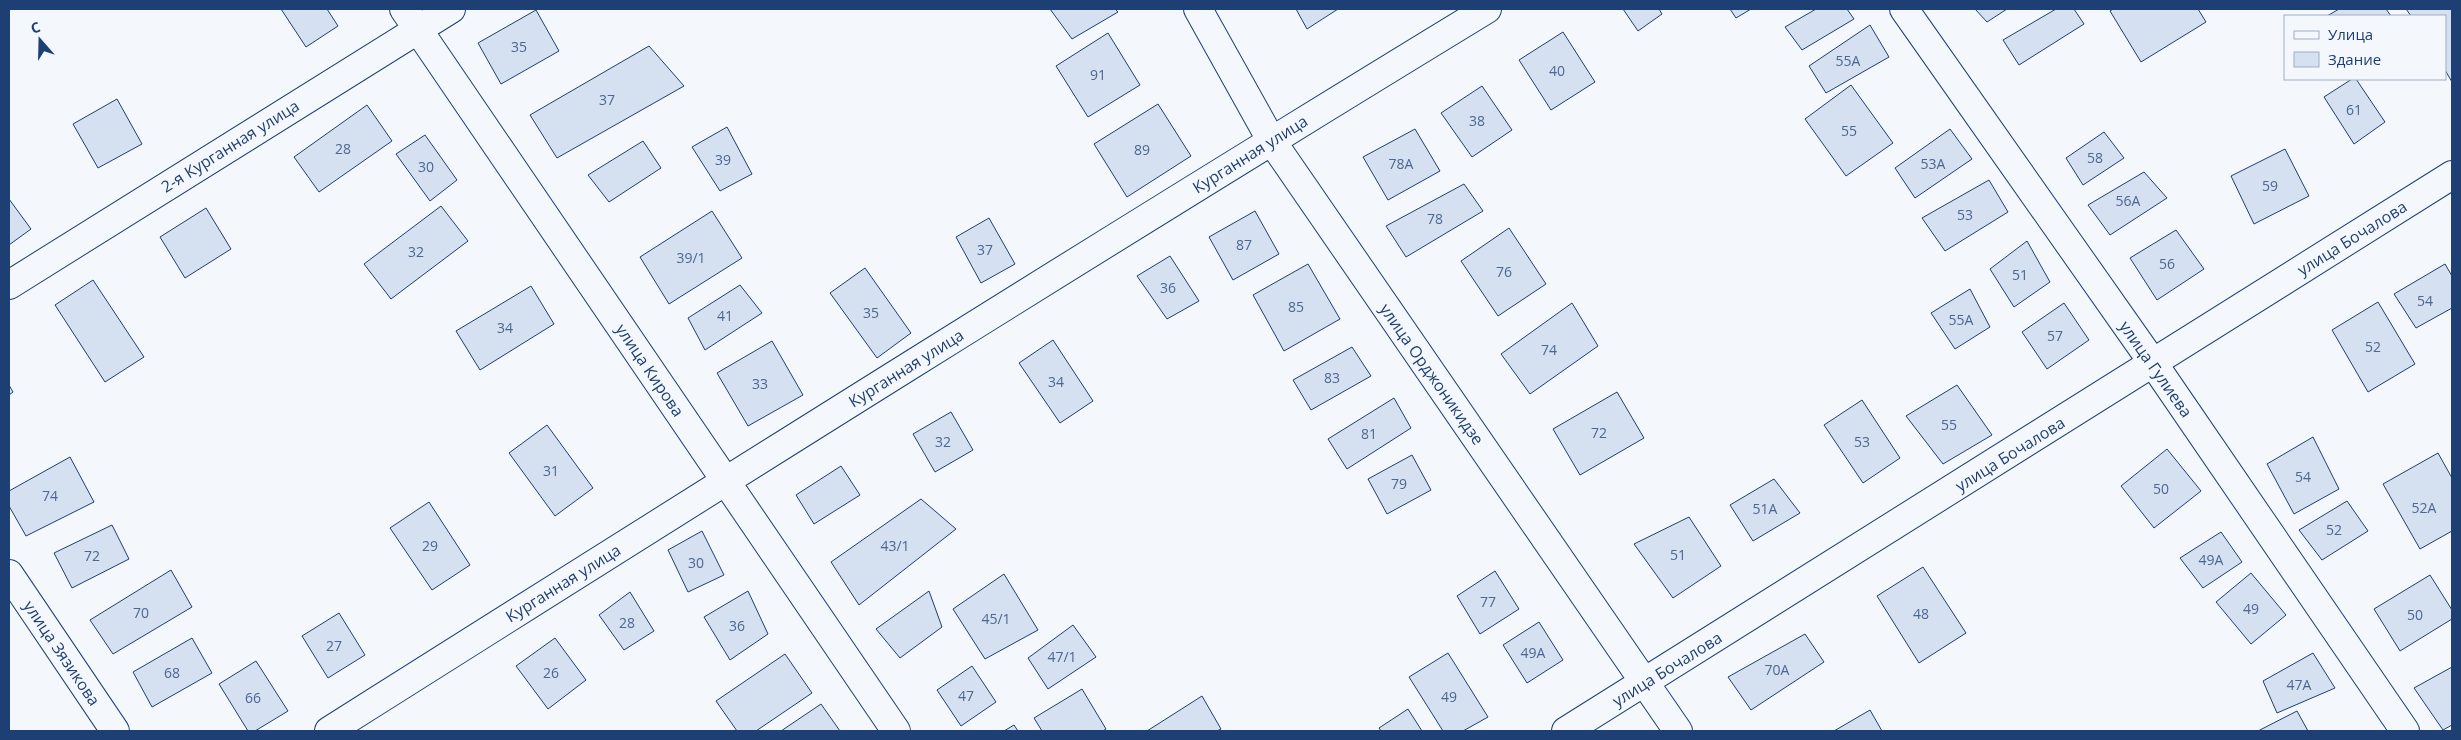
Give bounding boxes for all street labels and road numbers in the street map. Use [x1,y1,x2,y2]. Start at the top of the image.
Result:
street label: 2-я Курганная улица [157,95,303,197]
street label: Курганная улица [1188,110,1312,198]
street label: улица Бочалова [2293,195,2411,281]
street label: улица Орджоникидзе [1375,299,1489,449]
street label: улица Гулиева [2115,316,2197,422]
street label: улица Кирова [611,319,689,421]
street label: Курганная улица [844,324,968,412]
street label: улица Бочалова [1951,411,2069,497]
street label: Курганная улица [501,539,625,627]
street label: улица Зязикова [19,596,105,710]
street label: улица Бочалова [1608,626,1726,712]

